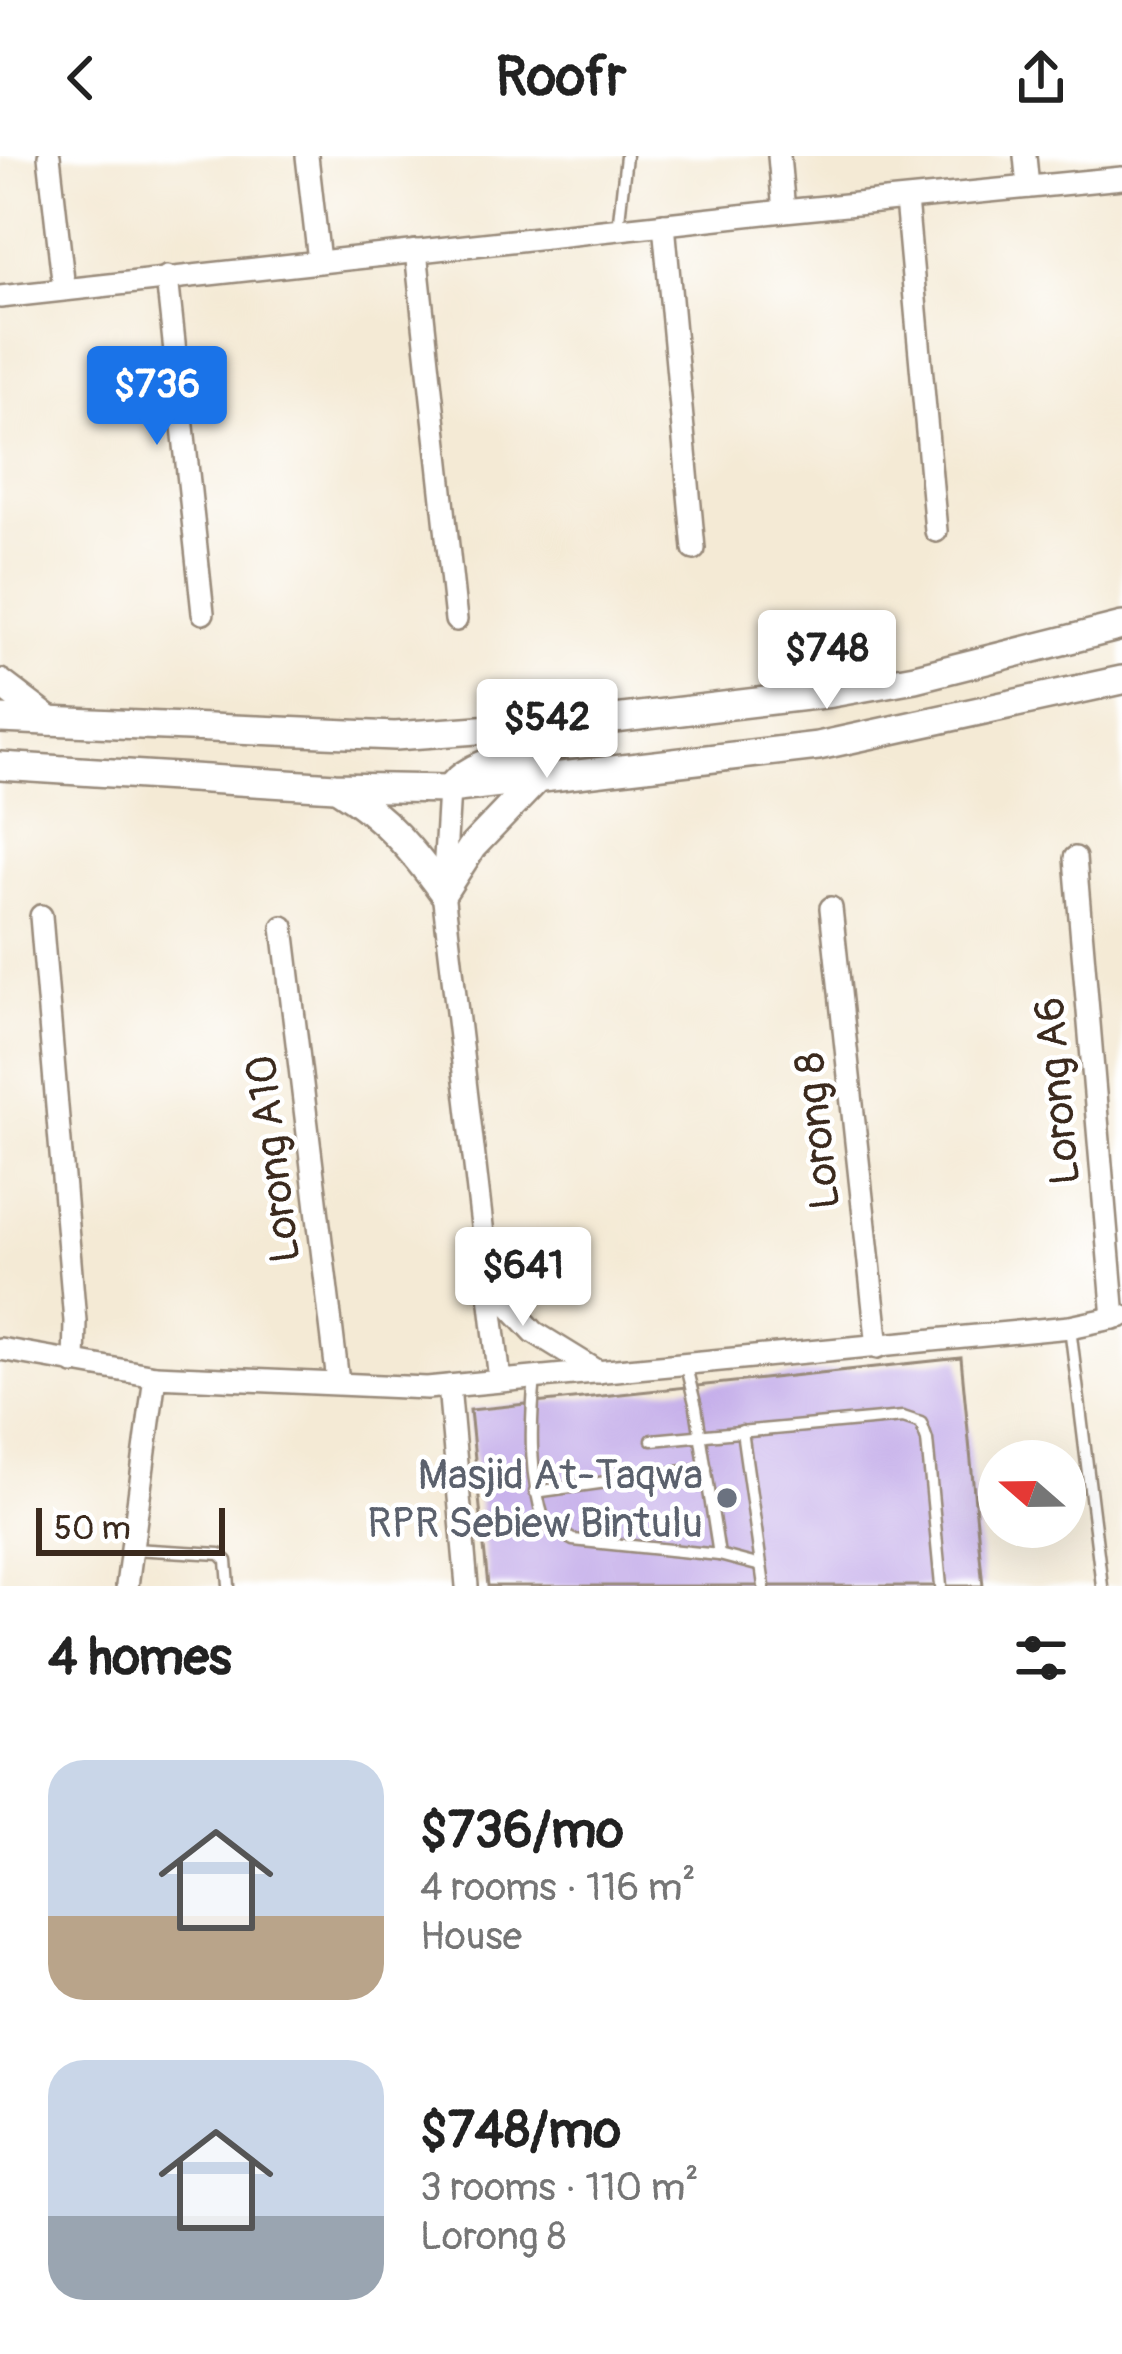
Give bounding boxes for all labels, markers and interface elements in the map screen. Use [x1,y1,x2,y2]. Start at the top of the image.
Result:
text: Roofr [496,44,626,112]
icon: back [48,45,114,111]
icon: share [1008,45,1074,111]
pin: $736 [86,346,228,448]
text: $736 [114,360,200,409]
pin: $748 [756,610,898,712]
text: $748 [785,624,869,673]
pin: $542 [476,679,618,781]
text: $542 [504,693,590,742]
street label: Lorong A6 [1024,995,1092,1187]
street label: Lorong 8 [784,1050,852,1212]
street label: Lorong A10 [235,1052,313,1266]
pin: $641 [452,1227,594,1329]
text: $641 [482,1241,564,1290]
north arrow [978,1440,1086,1548]
map controls [978,1440,1086,1548]
place label: Masjid At-Taqwa RPR Sebiew Bintulu [367,1450,703,1550]
marker: Masjid At-Taqwa RPR Sebiew Bintulu [714,1485,740,1511]
scale bar [36,1502,225,1555]
text: 50 m [54,1508,131,1549]
icon: filters [1008,1625,1074,1691]
text: 4 homes [48,1626,232,1690]
text: $736/mo [420,1799,624,1863]
icon: home [144,1808,288,1952]
text: 4 rooms · 116 m² [420,1863,696,1912]
text: House [420,1912,522,1961]
text: $748/mo [420,2099,621,2163]
icon: home [144,2108,288,2252]
text: 3 rooms · 110 m² [420,2163,699,2212]
text: Lorong 8 [420,2212,566,2261]

